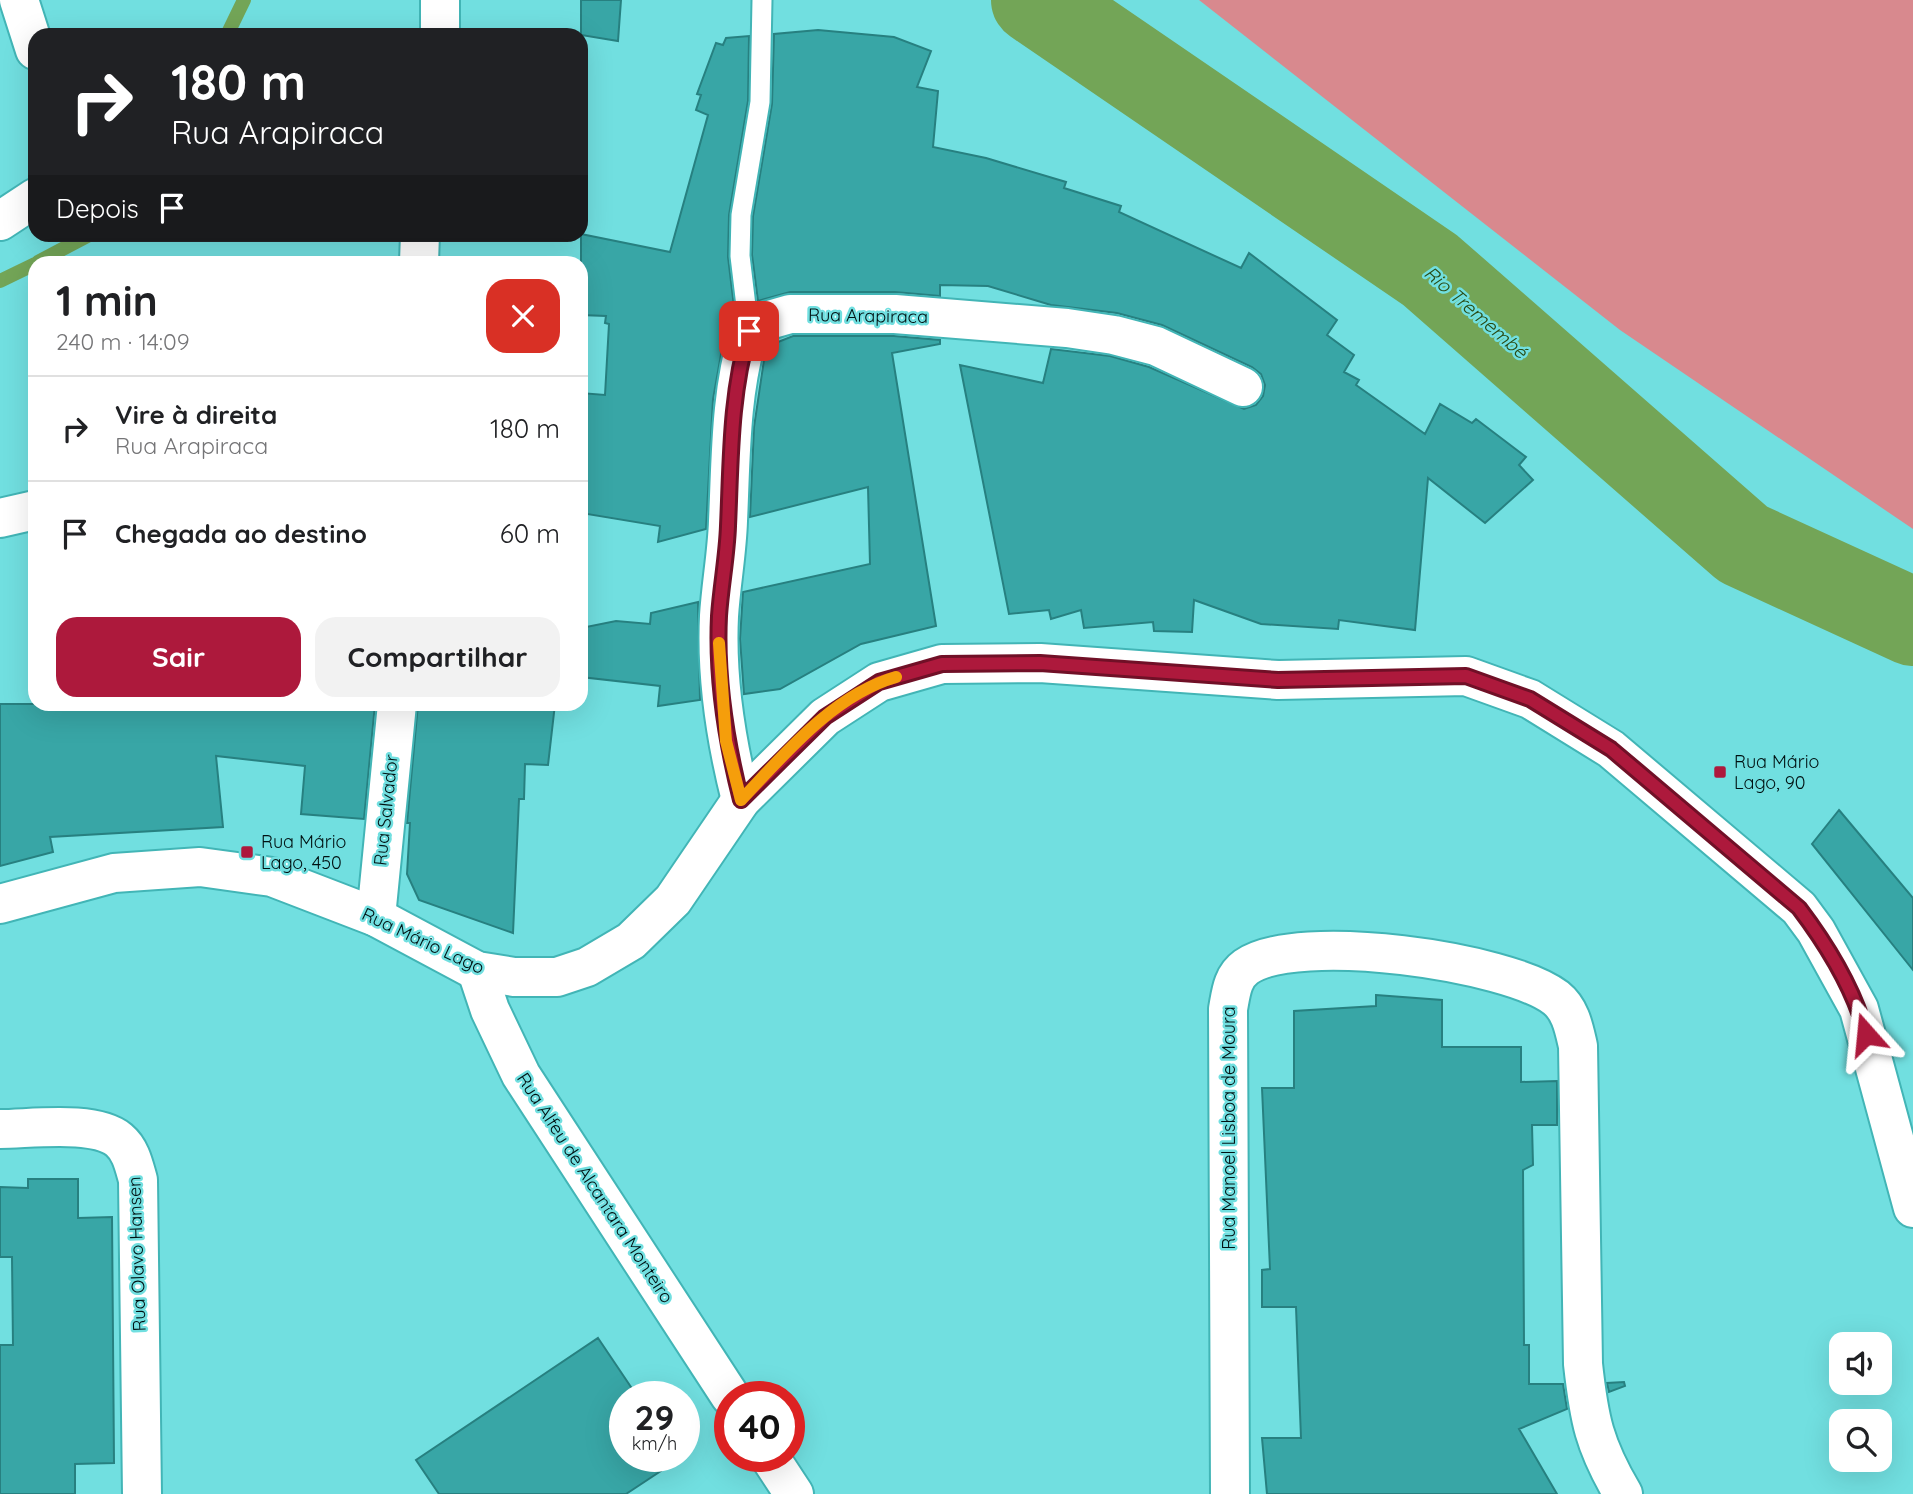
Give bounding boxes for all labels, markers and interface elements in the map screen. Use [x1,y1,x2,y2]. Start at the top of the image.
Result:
text: 180 m [171,51,306,112]
icon: right [56,56,147,147]
text: Rua Arapiraca [171,112,384,152]
icon: arrive [153,189,191,227]
text: Depois [56,192,139,225]
water label: Rio Tremembé [1419,261,1534,364]
text: 1 min [56,274,158,327]
button: close [486,279,560,353]
pin [719,301,779,361]
street label: Rua Arapiraca [808,303,928,328]
icon: arrive [730,312,768,350]
text: 240 m · 14:09 [56,327,190,356]
text: Vire à direita [115,398,277,431]
icon: right [56,410,94,448]
text: 180 m [490,412,560,445]
text: Rua Arapiraca [115,431,268,460]
icon: arrive [56,515,94,553]
text: Chegada ao destino [115,517,367,550]
text: 60 m [500,517,560,550]
button: Sair [56,617,301,697]
button: Compartilhar [315,617,560,697]
place label: Rua Mário Lago, 90 [1734,750,1819,794]
street label: Rua Salvador [368,753,403,867]
marker: Rua Mário Lago, 90 [1712,764,1728,780]
place label: Rua Mário Lago, 450 [261,830,346,874]
marker: Rua Mário Lago, 450 [239,844,255,860]
street label: Rua Mário Lago [358,902,488,979]
position arrow [1829,997,1903,1071]
street label: Rua Manoel Lisboa de Moura [1217,1006,1240,1250]
street label: Rua Alfeu de Alcantara Monteiro [512,1068,679,1307]
street label: Rua Olavo Hansen [122,1176,151,1332]
map controls [1829,1332,1892,1472]
button: sound [1829,1332,1892,1395]
speed limit sign: 40 [714,1381,805,1472]
text: 29 [635,1395,674,1439]
button: search [1829,1409,1892,1472]
text: km/h [632,1432,677,1455]

